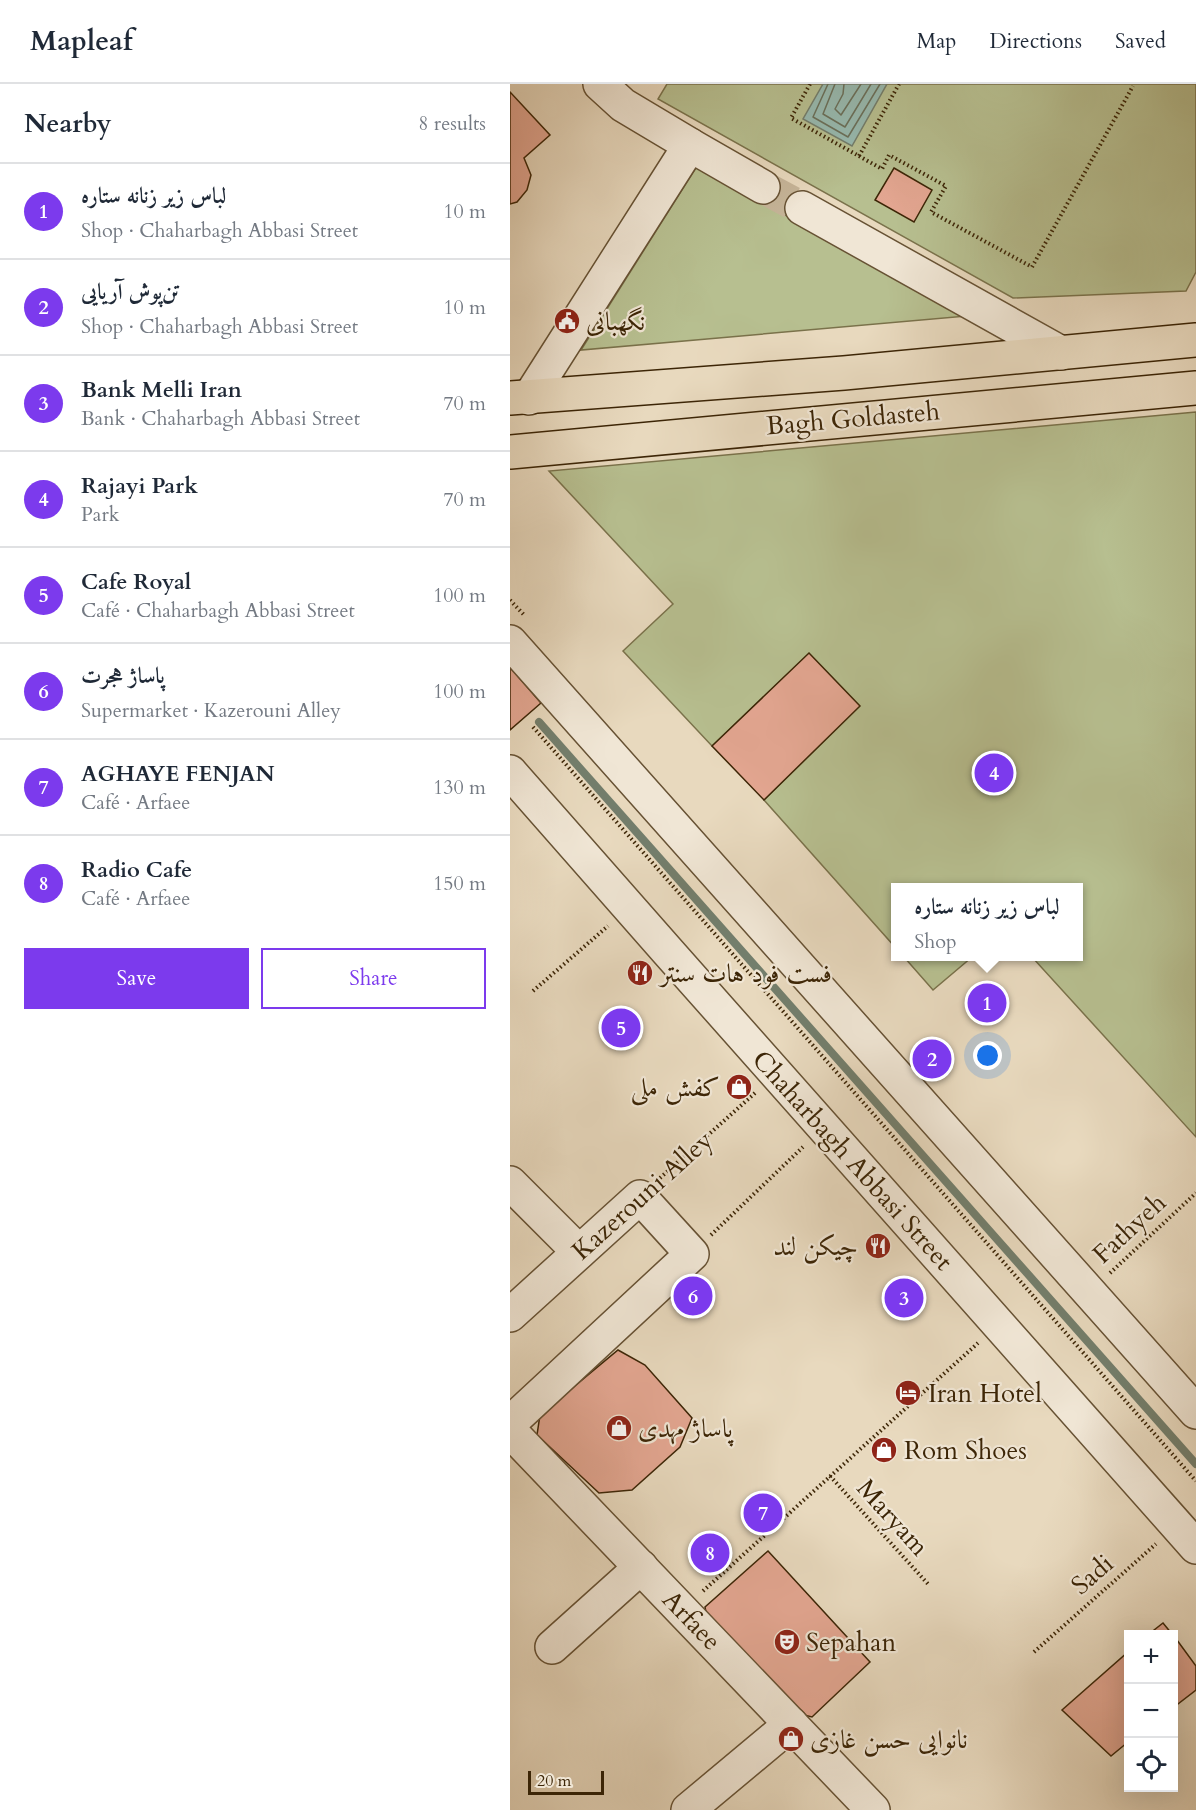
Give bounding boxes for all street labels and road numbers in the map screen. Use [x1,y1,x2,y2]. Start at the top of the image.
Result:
street label: Bagh Goldasteh [765,393,941,444]
street label: Chaharbagh Abbasi Street [744,1043,961,1278]
street label: Kazerouni Alley [564,1123,720,1268]
street label: Fathyeh [1085,1185,1174,1271]
street label: Maryam [849,1471,936,1563]
street label: Sadi [1064,1546,1121,1602]
street label: Arfaee [654,1583,729,1658]

